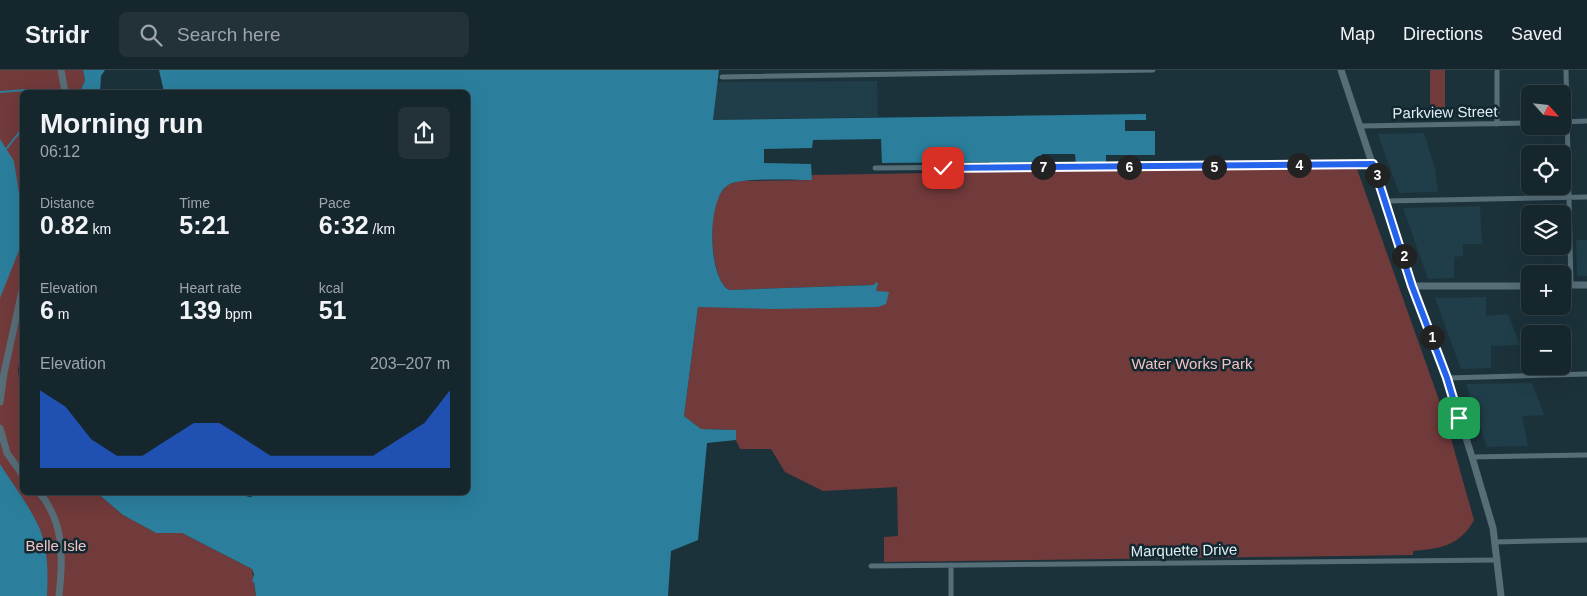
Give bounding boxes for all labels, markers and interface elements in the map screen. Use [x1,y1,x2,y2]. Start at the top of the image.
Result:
search box [119,12,469,57]
text: Stridr [25,21,89,48]
icon: search [137,21,165,49]
text: Search here [177,24,281,45]
text: Map [1340,24,1375,44]
text: Directions [1403,24,1483,44]
text: Saved [1511,24,1562,44]
north arrow [1521,85,1571,135]
map controls [1521,85,1571,375]
street label: Parkview Street [1392,103,1498,121]
button: share [398,107,450,159]
text: Morning run [40,108,203,139]
text: 06:12 [40,143,80,160]
button: locate [1521,145,1571,195]
pin [922,147,964,189]
pin: 4 [1286,152,1312,178]
icon: check [929,154,957,182]
pin: 7 [1030,154,1056,180]
pin: 6 [1116,154,1142,180]
pin: 5 [1202,154,1226,180]
text: 4 [1296,157,1303,173]
text: 7 [1040,159,1047,175]
text: 6 [1126,159,1133,175]
text: 5 [1211,159,1218,175]
pin: 3 [1364,162,1390,188]
text: 3 [1374,167,1381,183]
text: Distance [40,195,94,211]
text: Time [179,195,210,211]
text: Pace [319,195,351,211]
button: layers [1521,205,1571,255]
text: 0.82 [40,211,89,239]
text: 5:21 [179,211,229,239]
text: 6:32 [319,211,369,239]
text: km [89,221,111,237]
text: /km [369,221,395,237]
pin: 2 [1392,244,1416,268]
text: 2 [1401,248,1408,264]
button: + [1521,265,1571,315]
text: Elevation [40,280,98,296]
text: Heart rate [179,280,242,296]
text: kcal [319,280,344,296]
text: 6 [40,296,54,324]
text: 139 [179,296,221,324]
text: 51 [319,296,346,324]
text: m [54,306,69,322]
text: bpm [221,306,252,322]
pin: 1 [1420,324,1444,350]
button: − [1521,325,1571,375]
text: 1 [1429,329,1436,345]
text: Elevation [40,355,106,372]
text: 203–207 m [370,355,450,372]
park label: Water Works Park [1132,355,1253,372]
pin [1438,397,1480,439]
icon: arrive [1445,404,1473,432]
park label: Belle Isle [26,537,86,554]
street label: Marquette Drive [1131,541,1237,559]

